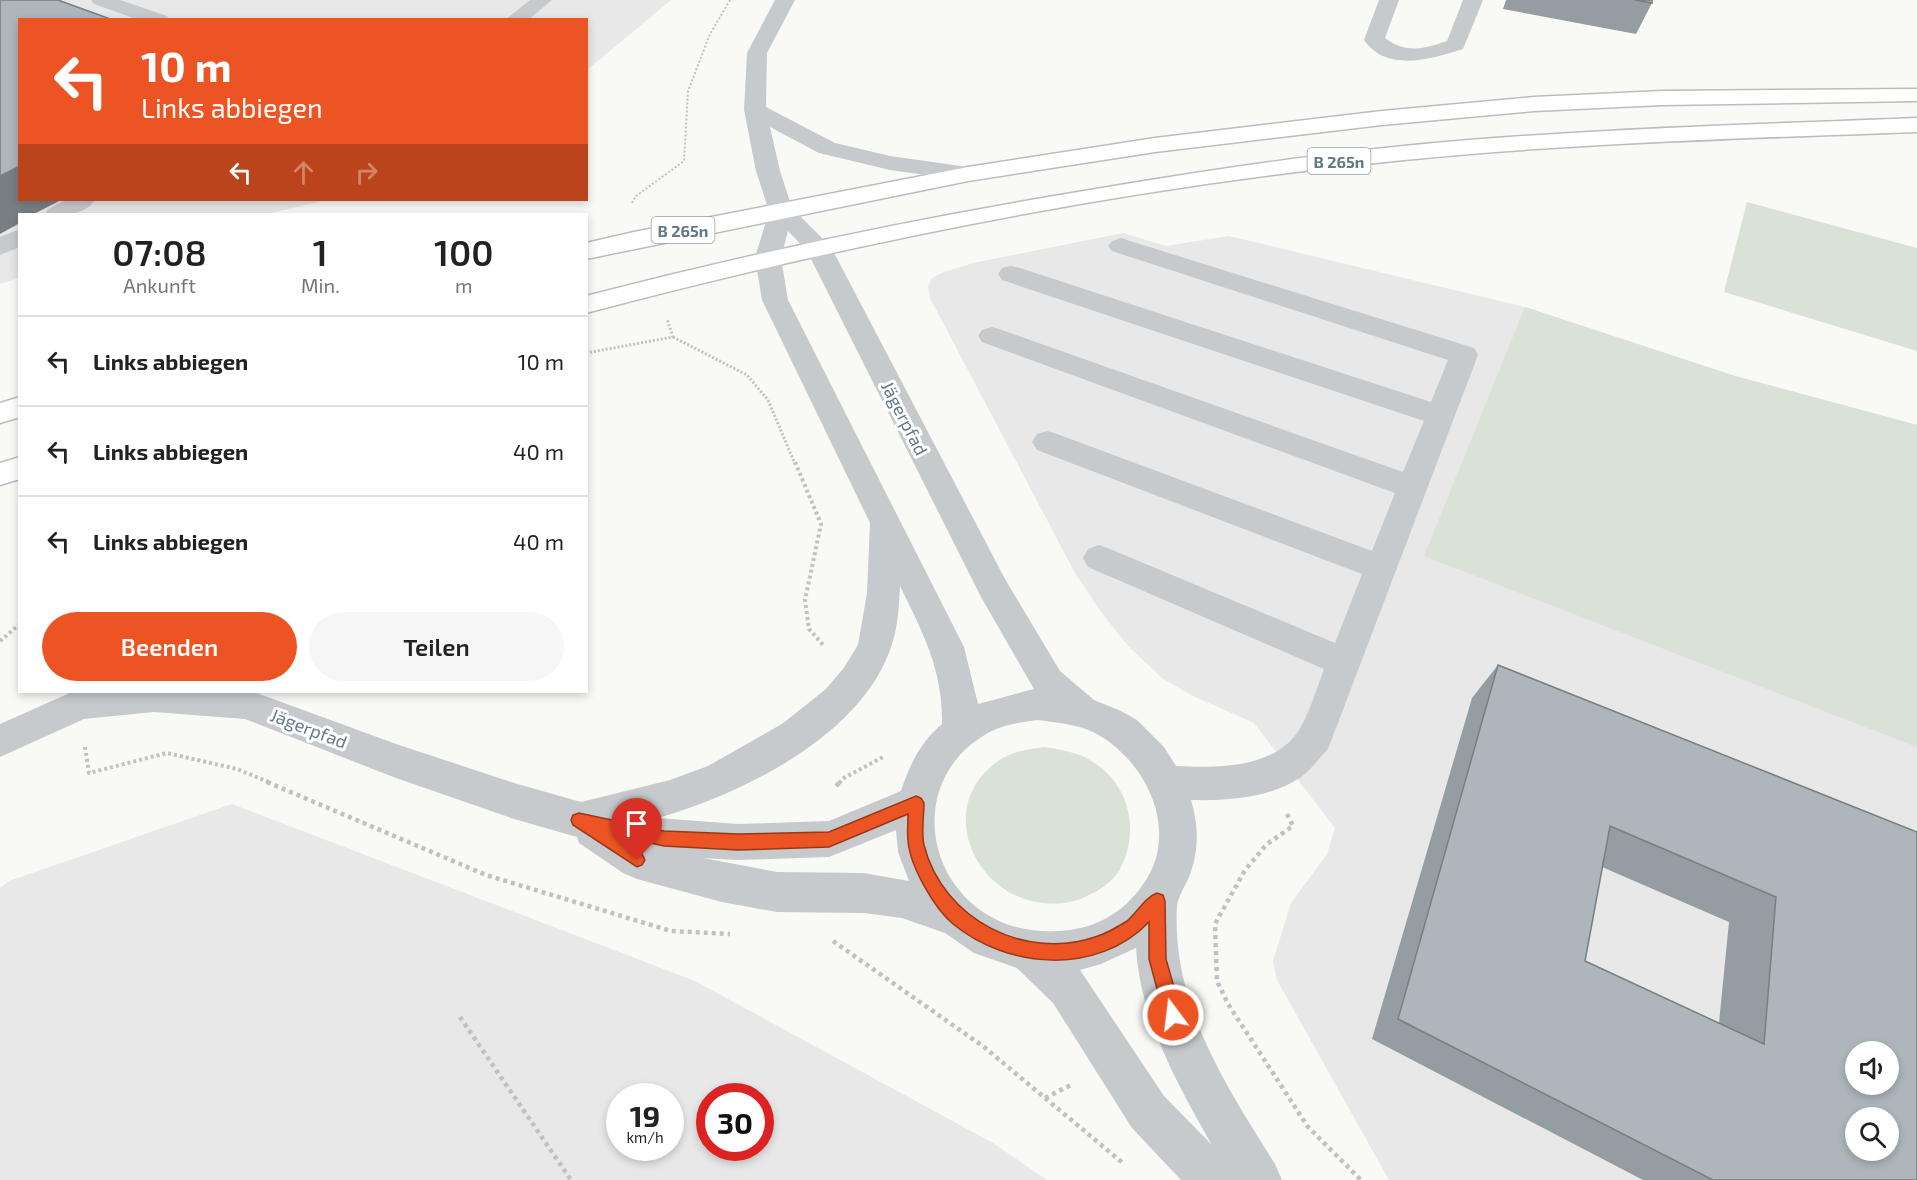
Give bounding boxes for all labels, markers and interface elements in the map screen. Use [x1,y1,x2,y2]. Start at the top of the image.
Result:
text: 10 m [141,40,232,90]
icon: left [42,42,120,120]
text: Links abbiegen [141,91,323,123]
road number: B 265n [1308,148,1370,174]
icon: left [224,156,257,189]
icon: ahead [287,156,320,189]
icon: right [350,156,383,189]
road number: B 265n [652,217,714,243]
text: 07:08 [112,230,207,273]
text: 1 [313,230,328,273]
text: 100 [434,230,494,273]
text: Ankunft [123,273,196,297]
text: Min. [301,273,340,297]
text: m [455,273,473,297]
icon: left [42,345,75,378]
text: Links abbiegen [93,348,248,374]
text: 10 m [518,348,564,374]
street label: Jägerpfad [877,377,933,459]
icon: left [42,435,75,468]
text: Links abbiegen [93,438,248,464]
text: 40 m [513,438,564,464]
icon: left [42,525,75,558]
text: Links abbiegen [93,528,248,554]
text: 40 m [513,528,564,554]
button: Beenden [42,612,297,681]
button: Teilen [309,612,564,681]
street label: Jägerpfad [268,703,350,753]
pin [611,798,662,860]
icon: arrive [620,807,653,840]
position arrow [1141,983,1205,1047]
map controls [1845,1041,1899,1161]
button: sound [1845,1041,1899,1095]
speed limit sign: 30 [696,1083,774,1161]
text: 19 [630,1097,660,1133]
button: search [1845,1107,1899,1161]
text: km/h [626,1128,664,1146]

